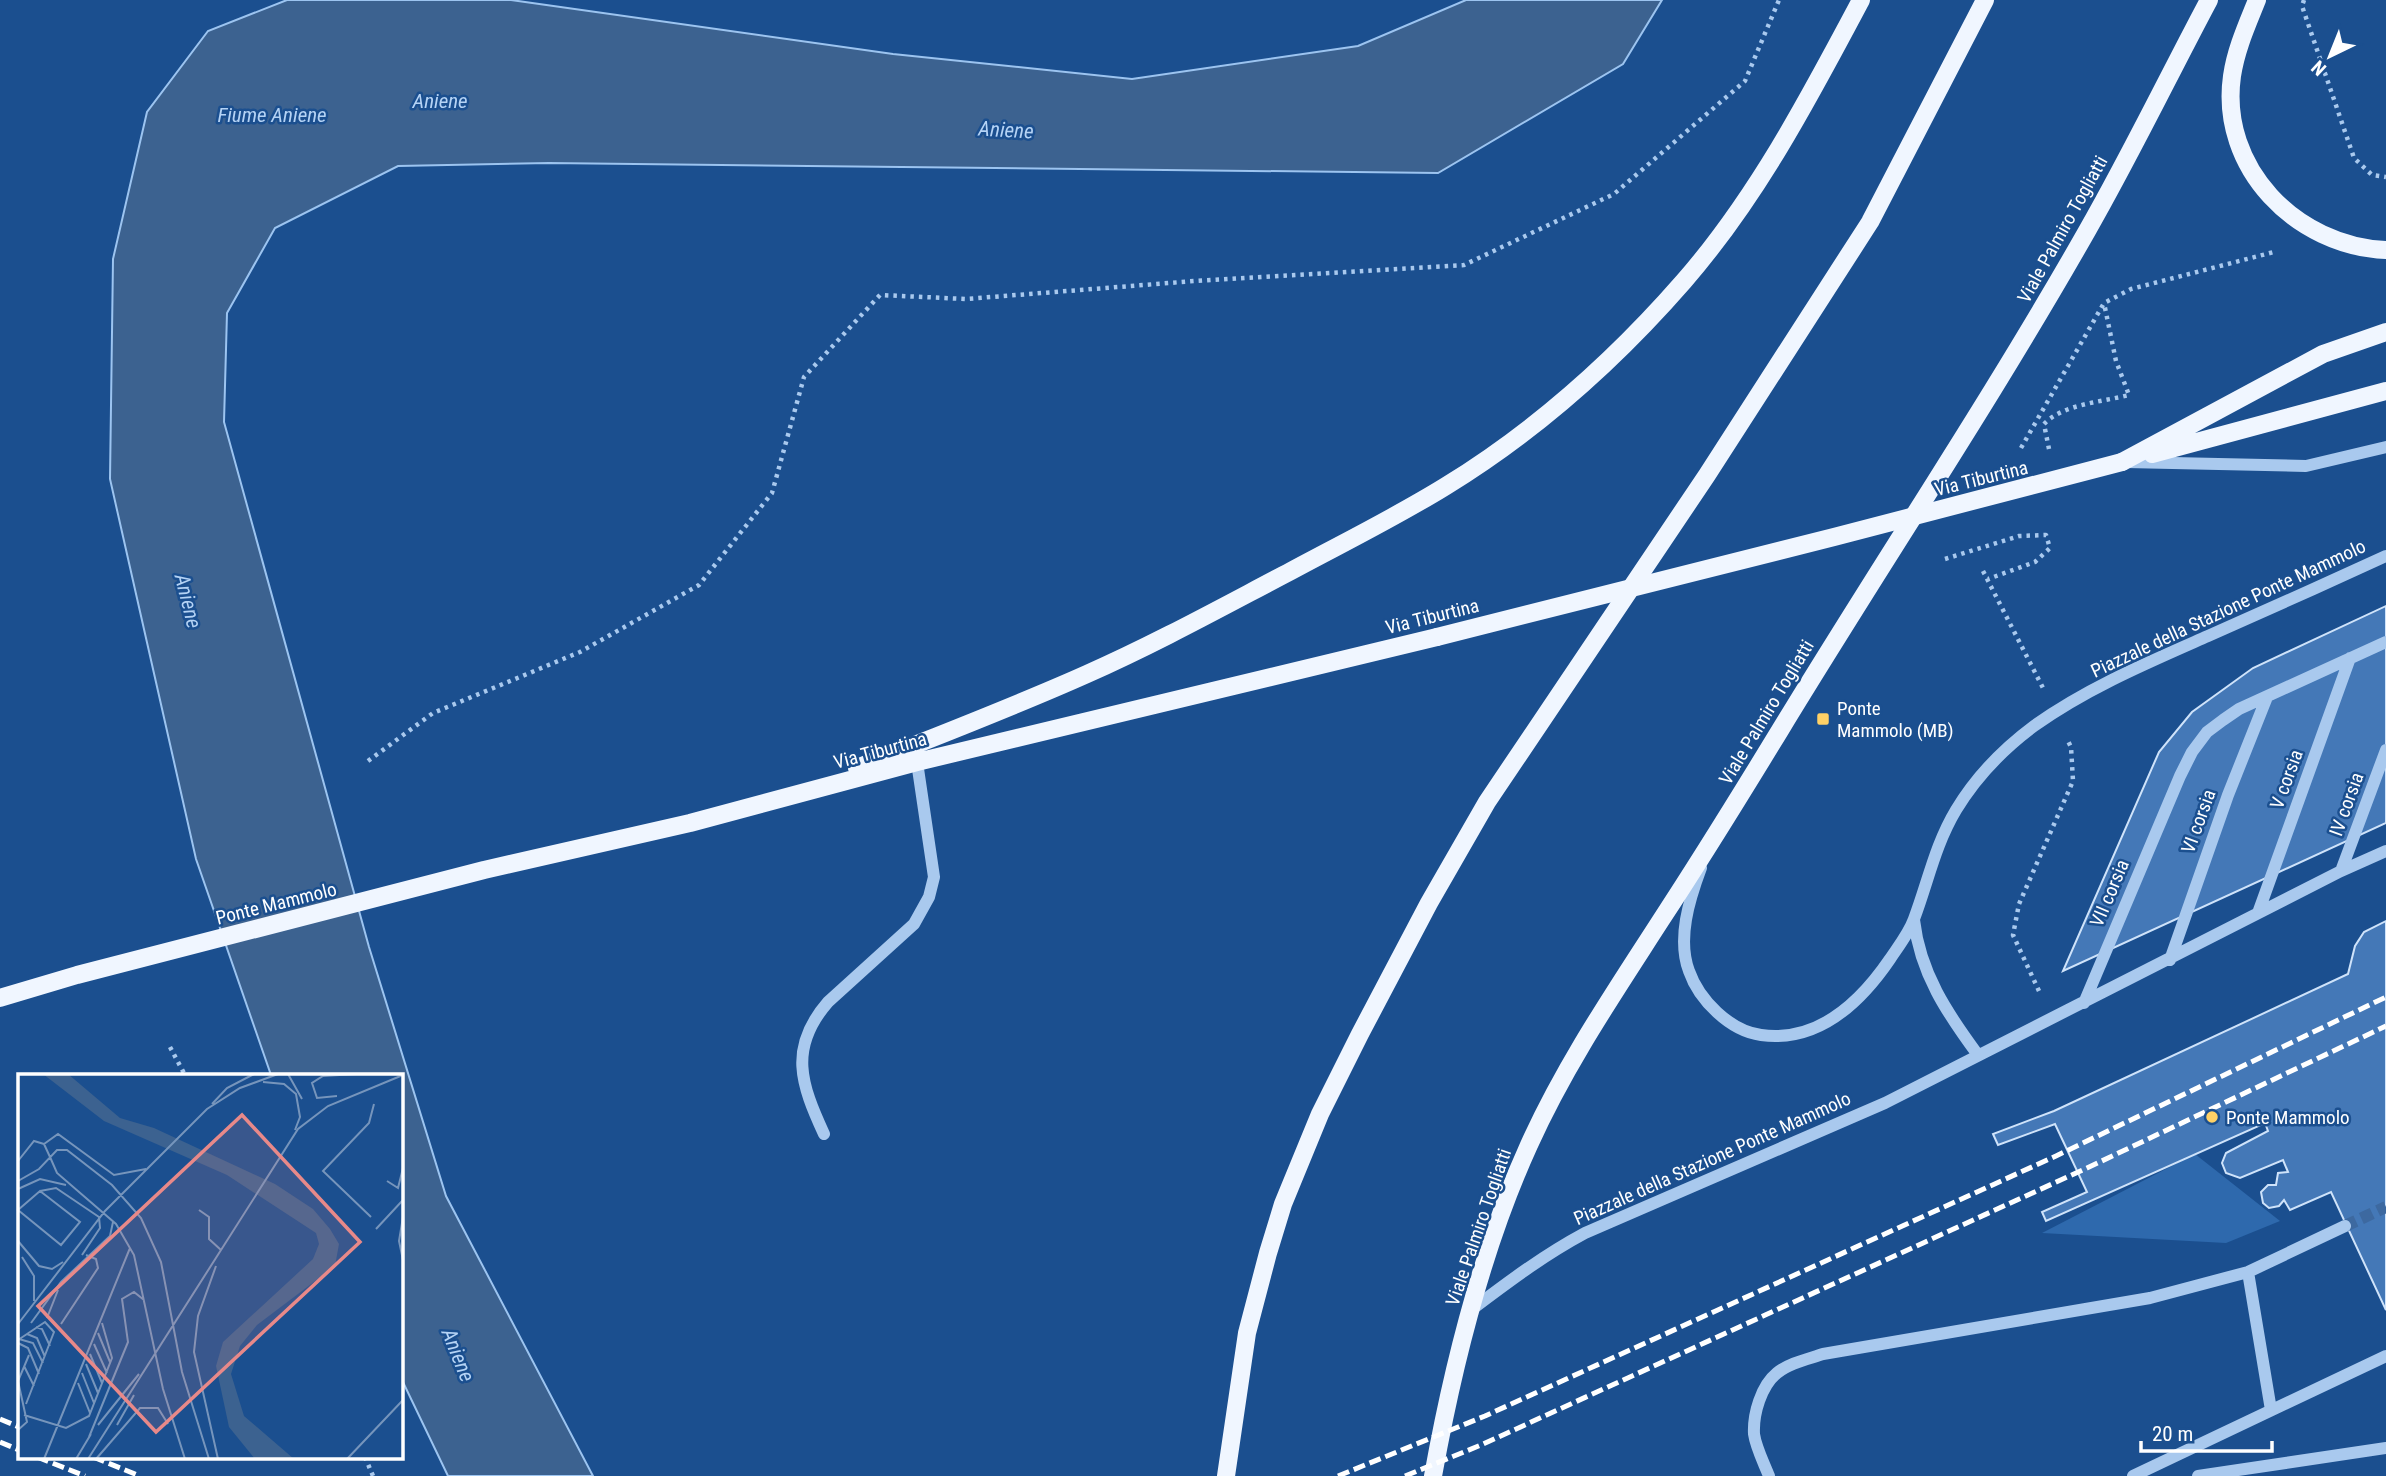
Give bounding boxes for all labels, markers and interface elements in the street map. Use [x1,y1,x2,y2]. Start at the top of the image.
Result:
north arrow [2295,21,2365,91]
text: N [2307,56,2331,80]
water label: Aniene [411,89,468,113]
water label: Fiume Aniene [217,103,327,127]
water label: Aniene [977,117,1034,143]
street label: Viale Palmiro Togliatti [2012,152,2112,307]
street label: Via Tiburtina [1932,456,2030,501]
street label: Piazzale della Stazione Ponte Mammolo [2087,534,2369,682]
water label: Aniene [169,570,206,631]
street label: Via Tiburtina [1383,594,1481,639]
street label: Viale Palmiro Togliatti [1714,636,1819,789]
place label: Ponte Mammolo (MB) [1837,697,1954,742]
marker: Ponte Mammolo (MB) [1815,711,1831,727]
street label: Via Tiburtina [831,727,929,774]
street label: V corsia [2265,746,2308,812]
street label: IV corsia [2324,769,2369,839]
street label: VI corsia [2176,786,2221,856]
street label: VII corsia [2085,856,2134,930]
street label: Ponte Mammolo [213,877,339,930]
inset map [18,1074,402,1458]
street label: Piazzale della Stazione Ponte Mammolo [1570,1087,1854,1230]
place label: Ponte Mammolo [2226,1106,2350,1129]
marker: Ponte Mammolo [2204,1109,2220,1125]
street label: Viale Palmiro Togliatti [1441,1146,1516,1309]
water label: Aniene [436,1324,479,1385]
scale bar [2141,1410,2272,1454]
text: 20 m [2152,1422,2193,1446]

